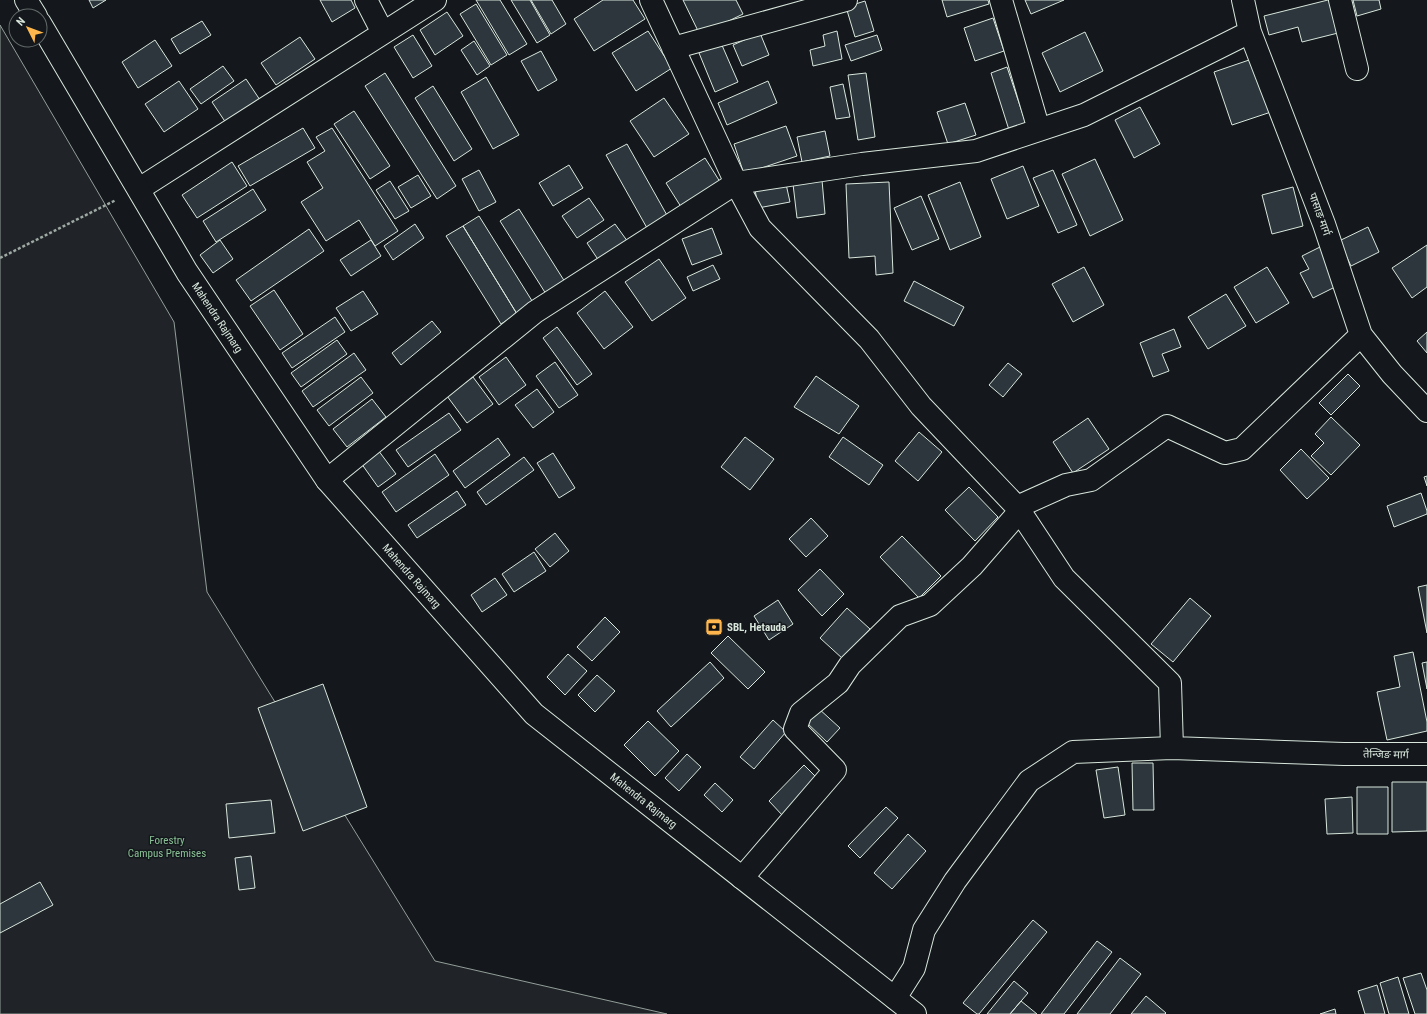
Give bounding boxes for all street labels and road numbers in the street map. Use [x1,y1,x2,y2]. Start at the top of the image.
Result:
street label: पासाङ मार्ग [1306,191,1334,238]
street label: Mahendra Rajmarg [189,280,245,355]
street label: Mahendra Rajmarg [380,541,443,611]
street label: तेन्जिङ मार्ग [1363,748,1410,761]
street label: Mahendra Rajmarg [607,770,680,831]

